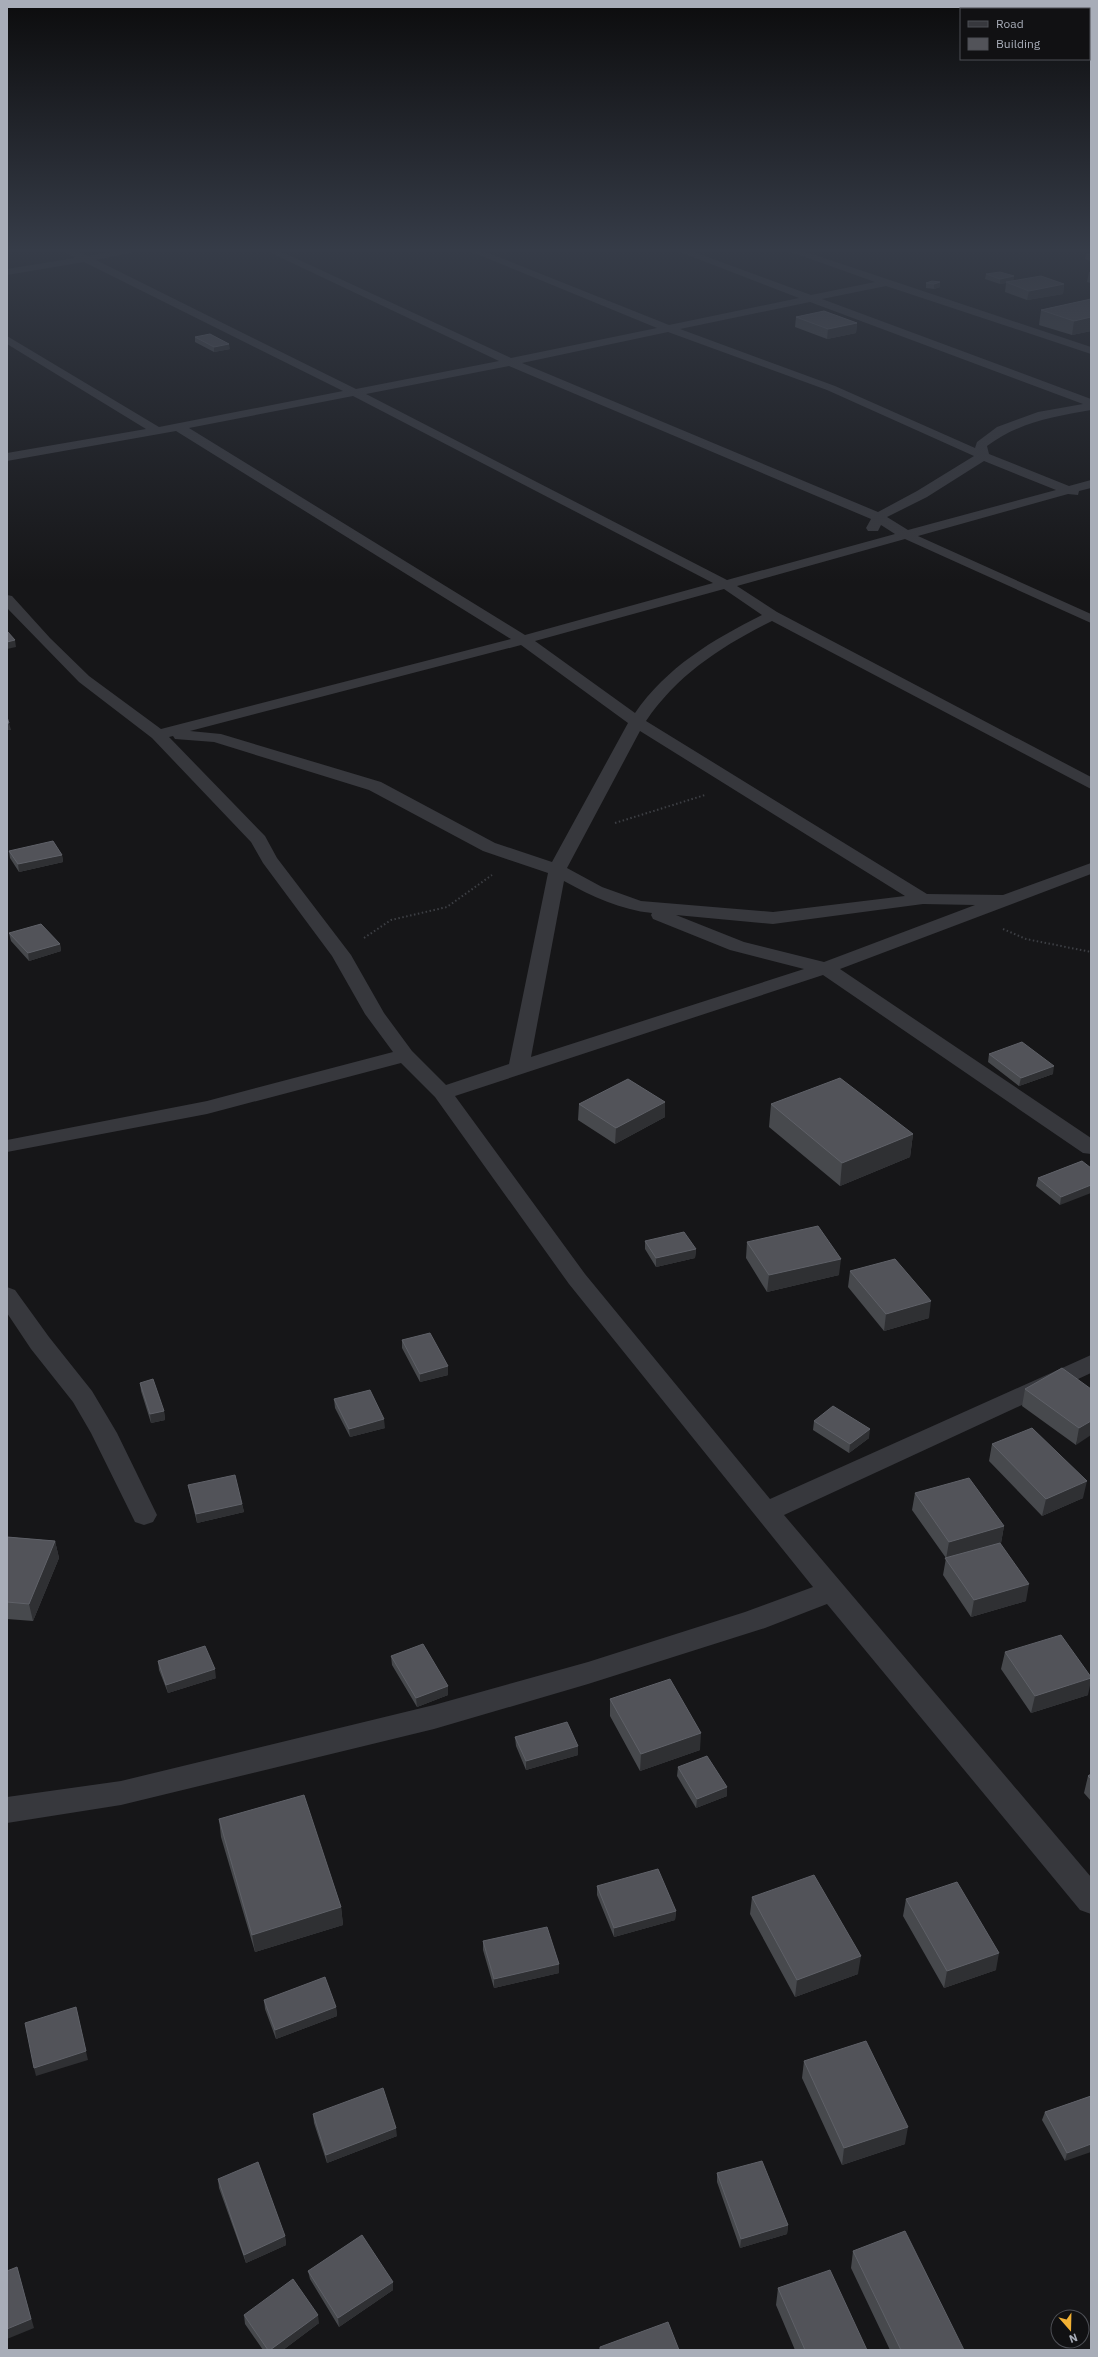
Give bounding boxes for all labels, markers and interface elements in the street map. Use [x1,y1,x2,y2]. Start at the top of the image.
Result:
legend [960,8,1090,60]
text: Road [996,16,1024,31]
text: Building [996,36,1041,51]
north arrow [1050,2309,1090,2349]
text: N [1067,2330,1080,2346]

